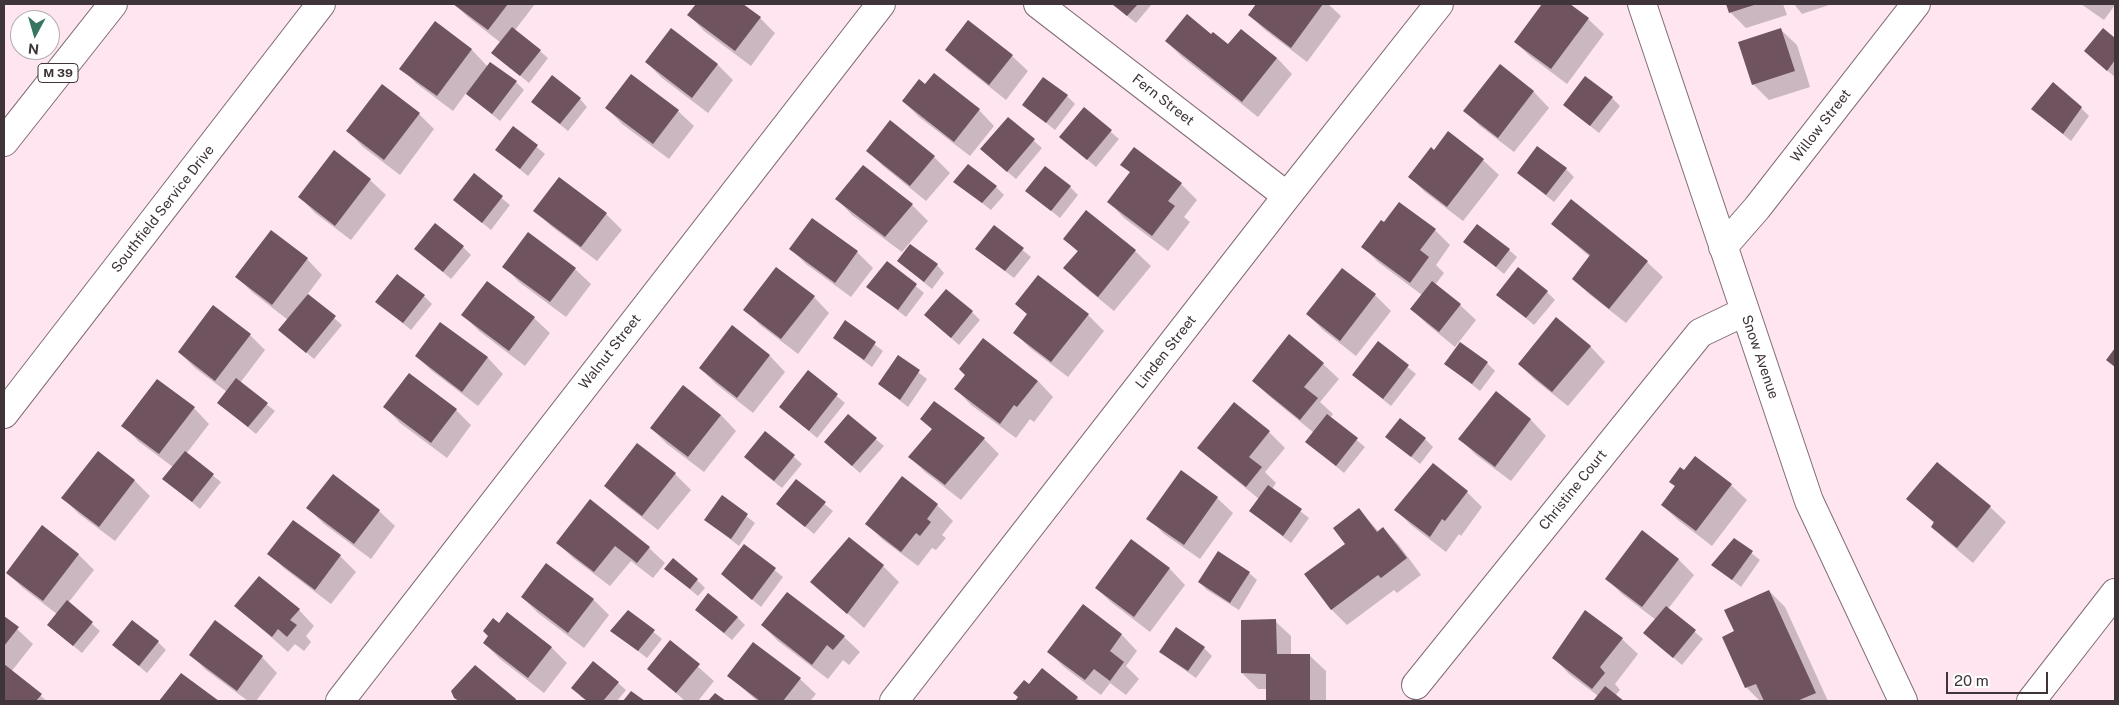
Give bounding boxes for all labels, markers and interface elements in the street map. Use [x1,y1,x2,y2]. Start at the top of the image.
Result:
north arrow [10,10,60,60]
text: N [27,40,40,57]
road number: M 39 [38,64,78,82]
street label: Fern Street [1129,71,1197,129]
street label: Willow Street [1787,86,1855,166]
street label: Southfield Service Drive [108,142,218,276]
street label: Walnut Street [575,311,645,393]
street label: Linden Street [1132,312,1200,392]
street label: Snow Avenue [1738,313,1782,401]
street label: Christine Court [1535,446,1611,534]
scale bar [1949,662,2052,694]
text: 20 m [1954,672,1989,689]

